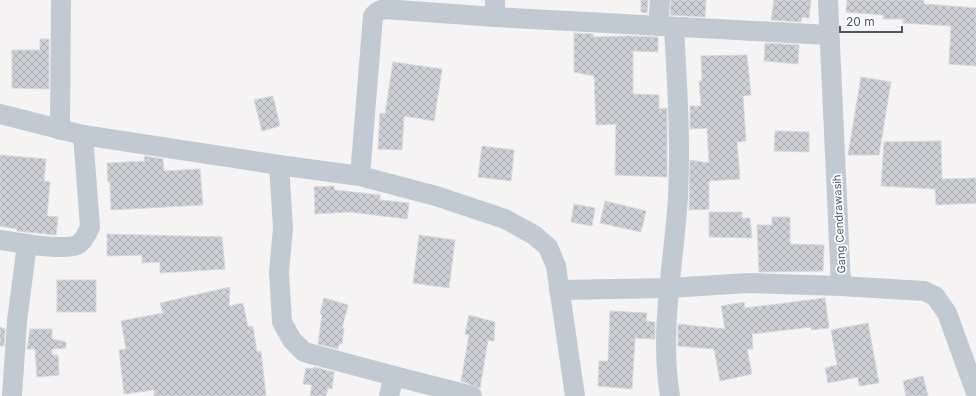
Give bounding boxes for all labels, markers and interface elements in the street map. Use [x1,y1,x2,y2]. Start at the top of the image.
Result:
scale bar [840,8,902,34]
text: 20 m [846,14,875,29]
street label: Gang Cendrawasih [829,174,849,274]

